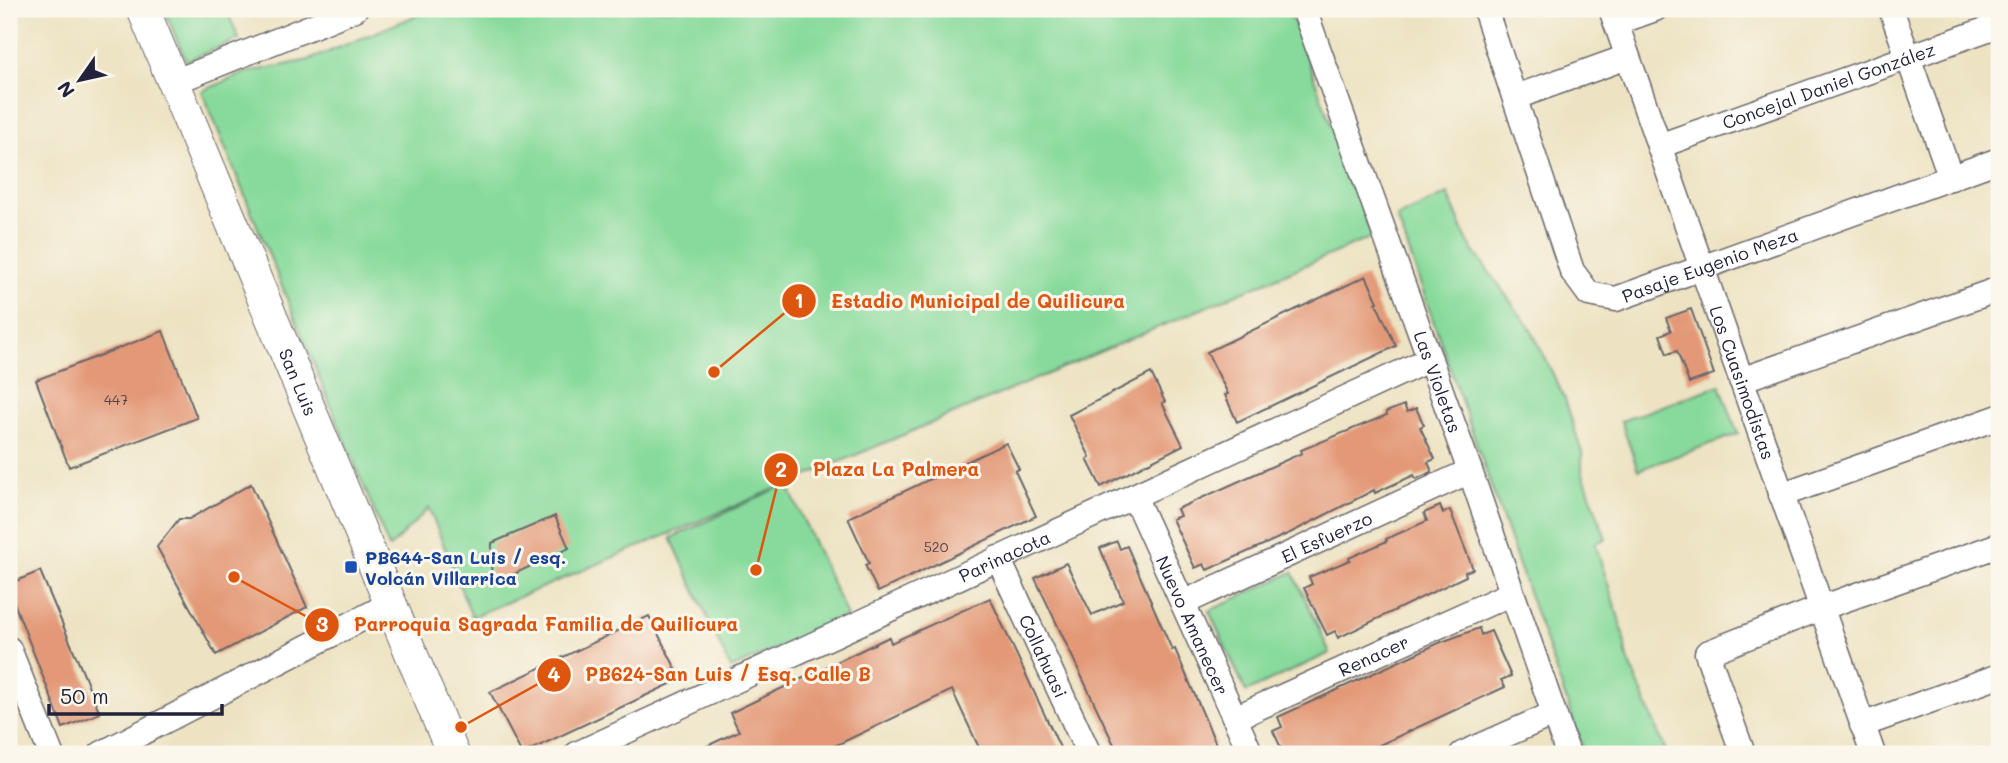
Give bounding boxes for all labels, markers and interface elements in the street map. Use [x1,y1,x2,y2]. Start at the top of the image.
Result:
street label: Concejal Daniel González [1719,37,1938,135]
north arrow [46,46,116,116]
text: N [51,77,80,103]
street label: Pasaje Eugenio Meza [1619,222,1801,308]
callout: Estadio Municipal de Quilicura [782,281,1138,321]
text: 1 [794,286,804,313]
text: Estadio Municipal de Quilicura [831,288,1125,313]
street label: Los Cuasimodistas [1704,302,1780,463]
street label: Las Violetas [1409,327,1467,436]
street label: San Luis [274,345,323,419]
house number: 447 [104,390,128,409]
callout: Plaza La Palmera [764,450,993,490]
text: 2 [775,455,787,482]
text: Plaza La Palmera [813,456,979,481]
street label: El Esfuerzo [1277,506,1376,568]
street label: Parinacota [955,525,1054,588]
house number: 520 [924,537,949,556]
place label: PB644-San Luis / esq. Volcán Villarrica [365,545,566,590]
street label: Nuevo Amanecer [1151,552,1235,699]
marker: PB644-San Luis / esq. Volcán Villarrica [343,559,359,575]
callout: Parroquia Sagrada Familia de Quilicura [305,605,752,645]
text: 3 [316,610,328,637]
street label: Collahuasi [1014,610,1073,702]
text: Parroquia Sagrada Familia de Quilicura [354,611,738,636]
street label: Renacer [1335,629,1413,682]
callout: PB624-San Luis / Esq. Calle B [536,655,885,695]
text: 4 [547,660,561,687]
text: PB624-San Luis / Esq. Calle B [585,661,871,686]
scale bar [49,672,222,716]
text: 50 m [60,682,109,709]

